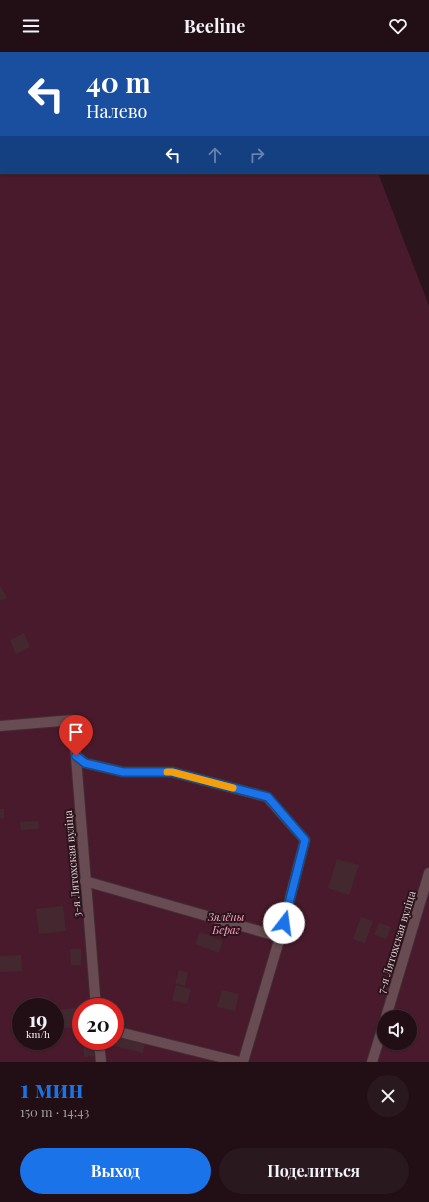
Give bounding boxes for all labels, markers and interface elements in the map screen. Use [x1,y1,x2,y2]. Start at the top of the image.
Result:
text: Beeline [184,14,245,38]
icon: menu [20,15,42,37]
icon: heart [387,15,409,37]
text: 40 m [86,63,151,100]
icon: left [20,68,72,120]
text: Налево [86,99,147,123]
icon: left [162,144,184,166]
icon: ahead [204,144,226,166]
icon: right [246,144,268,166]
pin [59,715,93,756]
icon: arrive [65,721,87,743]
street label: 3-я Лятохская вуліца [60,809,84,918]
street label: 7-я Лятохская вуліца [373,888,419,995]
position arrow [263,902,305,944]
park label: Зялёны Бераг [207,909,245,937]
speed limit sign: 20 [72,998,124,1050]
text: 19 [29,1005,47,1032]
map controls [377,1010,417,1050]
button: sound [377,1010,417,1050]
text: km/h [26,1027,50,1041]
text: 1 мин [20,1072,84,1104]
button: close [367,1075,409,1117]
text: 150 m · 14:43 [20,1103,89,1120]
button: Выход [20,1148,211,1194]
button: Поделиться [219,1148,409,1194]

